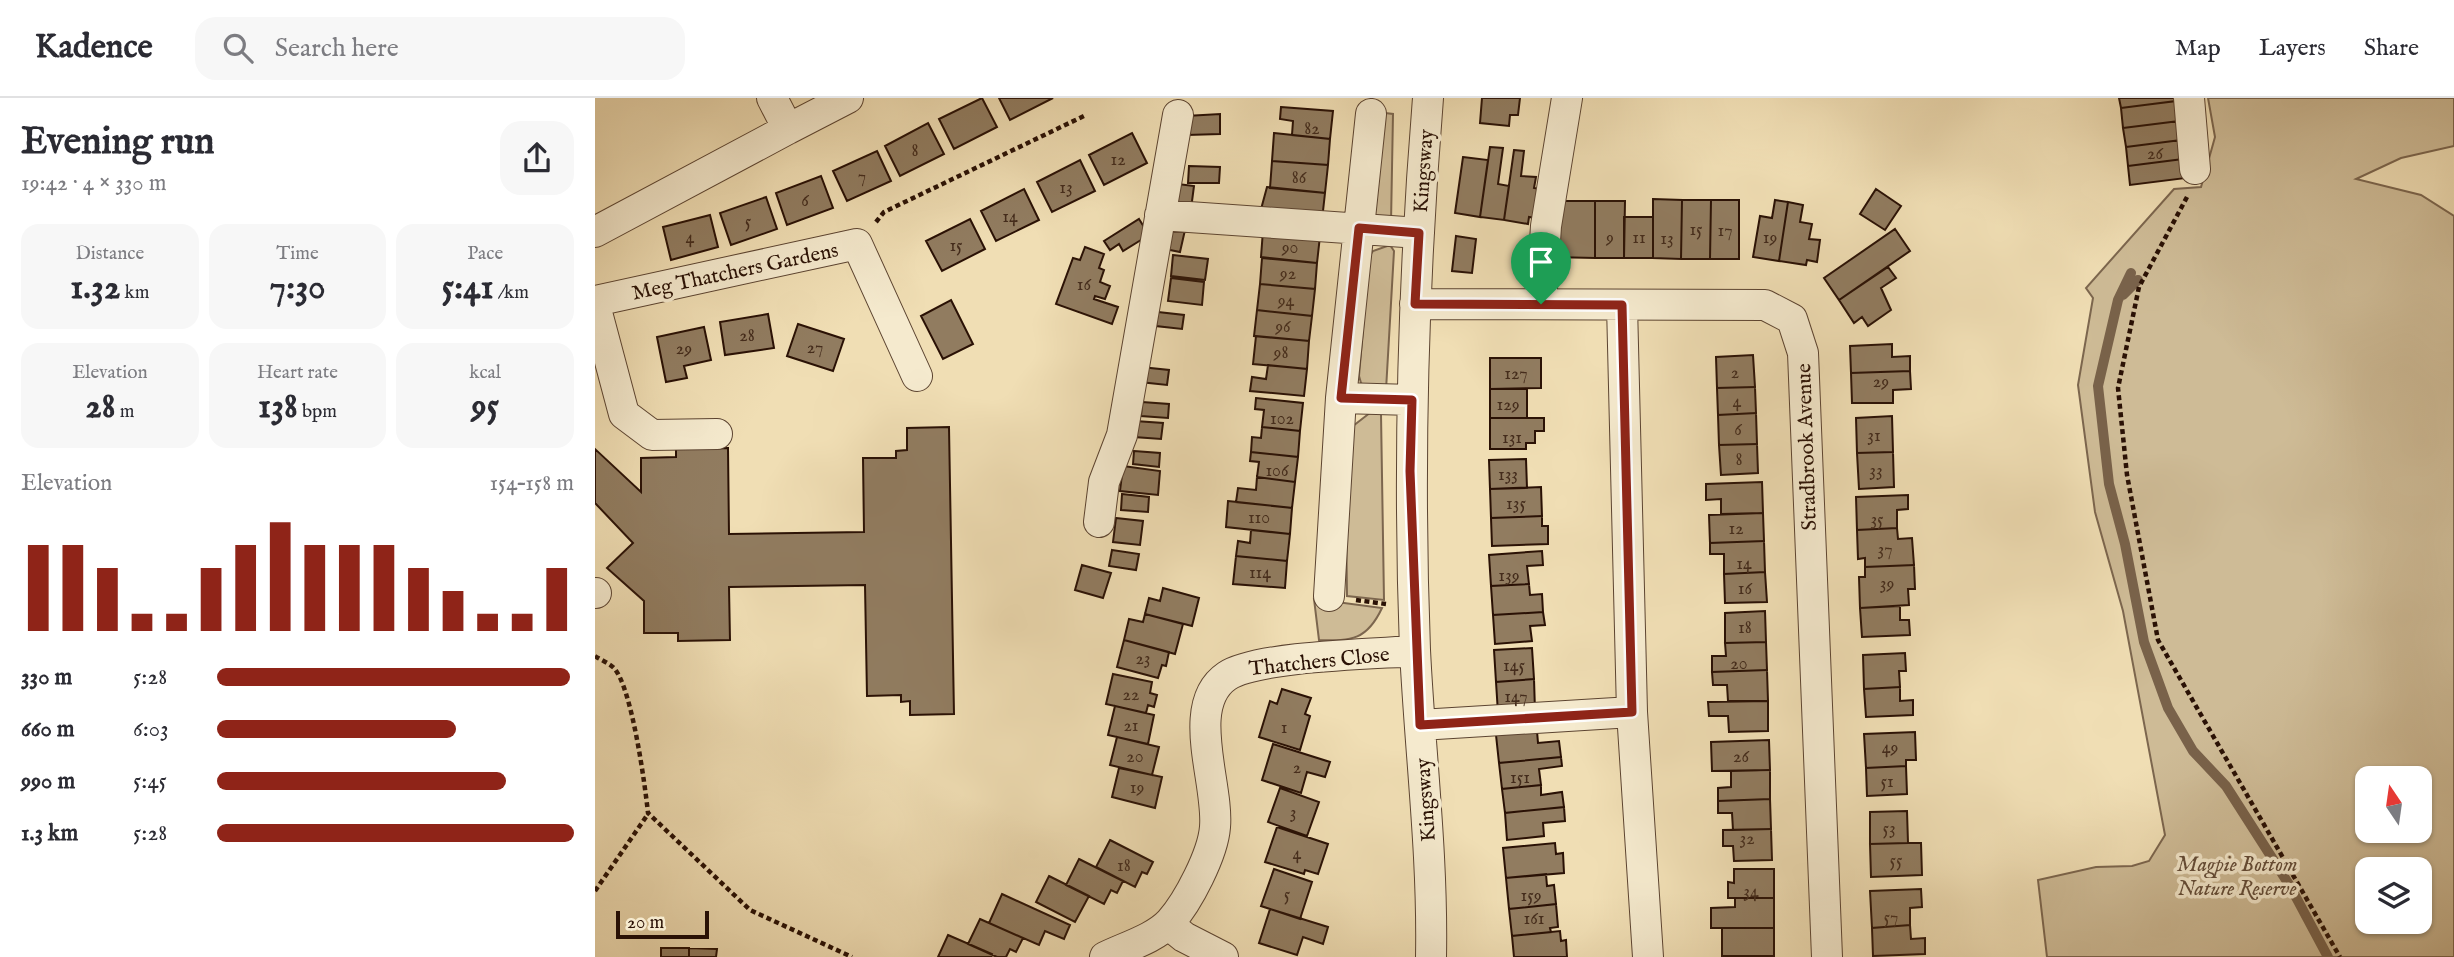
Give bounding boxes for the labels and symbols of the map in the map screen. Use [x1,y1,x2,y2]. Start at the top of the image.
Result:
house number: 82 [1304,118,1320,141]
street label: Kingsway [1408,128,1441,214]
house number: 8 [911,140,919,163]
house number: 26 [2147,143,2163,166]
house number: 12 [1110,149,1126,172]
house number: 7 [858,166,866,189]
house number: 86 [1292,167,1307,190]
house number: 13 [1059,177,1073,200]
house number: 6 [801,190,809,213]
house number: 14 [1002,206,1018,229]
house number: 5 [745,211,752,234]
house number: 15 [1689,219,1703,242]
house number: 17 [1717,220,1733,243]
house number: 4 [686,227,695,250]
house number: 9 [1605,227,1614,250]
house number: 11 [1632,227,1646,250]
house number: 19 [1763,227,1777,250]
house number: 13 [1660,228,1674,251]
pin [1511,232,1571,304]
house number: 15 [949,235,963,258]
street label: Meg Thatchers Gardens [630,237,841,308]
house number: 90 [1281,237,1298,260]
house number: 92 [1279,263,1296,286]
house number: 16 [1077,274,1092,297]
house number: 94 [1277,290,1294,313]
house number: 96 [1274,316,1291,339]
house number: 28 [739,325,755,348]
house number: 27 [807,337,823,360]
house number: 29 [676,338,692,361]
house number: 98 [1273,342,1288,365]
house number: 2 [1731,362,1739,385]
street label: Stradbrook Avenue [1791,362,1824,531]
house number: 127 [1504,363,1528,386]
house number: 29 [1873,371,1889,394]
house number: 4 [1733,391,1742,414]
house number: 129 [1496,394,1520,417]
house number: 102 [1270,408,1294,431]
house number: 6 [1734,419,1742,442]
house number: 31 [1867,425,1881,448]
house number: 131 [1502,427,1522,450]
house number: 8 [1735,449,1743,472]
house number: 106 [1265,460,1289,483]
house number: 33 [1869,460,1883,483]
house number: 133 [1498,464,1518,487]
house number: 135 [1506,493,1526,516]
house number: 110 [1248,507,1270,530]
house number: 35 [1870,509,1884,532]
house number: 12 [1728,518,1744,541]
house number: 37 [1877,539,1893,562]
house number: 14 [1736,553,1752,576]
house number: 114 [1249,562,1271,585]
house number: 139 [1498,565,1520,588]
house number: 39 [1880,573,1894,596]
house number: 16 [1738,578,1753,601]
house number: 18 [1738,617,1752,640]
street label: Thatchers Close [1247,642,1391,683]
house number: 23 [1135,648,1151,671]
house number: 20 [1730,653,1748,676]
house number: 145 [1503,655,1525,678]
house number: 22 [1123,684,1139,707]
house number: 147 [1504,686,1528,709]
house number: 21 [1123,715,1139,738]
house number: 1 [1281,717,1287,740]
house number: 49 [1882,737,1898,760]
house number: 20 [1126,746,1144,769]
house number: 26 [1733,746,1749,769]
house number: 2 [1293,757,1301,780]
street label: Kingsway [1410,757,1443,843]
north arrow [2355,766,2433,844]
house number: 151 [1510,767,1530,790]
house number: 51 [1880,771,1894,794]
house number: 19 [1130,777,1144,800]
house number: 3 [1290,802,1296,825]
house number: 53 [1882,818,1896,841]
house number: 32 [1739,828,1755,851]
house number: 4 [1293,843,1302,866]
house number: 55 [1889,850,1903,873]
park label: Magpie Bottom Nature Reserve [2177,852,2297,903]
house number: 18 [1117,855,1131,878]
house number: 34 [1743,881,1759,904]
house number: 5 [1284,884,1291,907]
house number: 159 [1520,885,1542,908]
house number: 57 [1884,907,1898,930]
scale bar [616,908,709,940]
house number: 161 [1524,908,1544,931]

